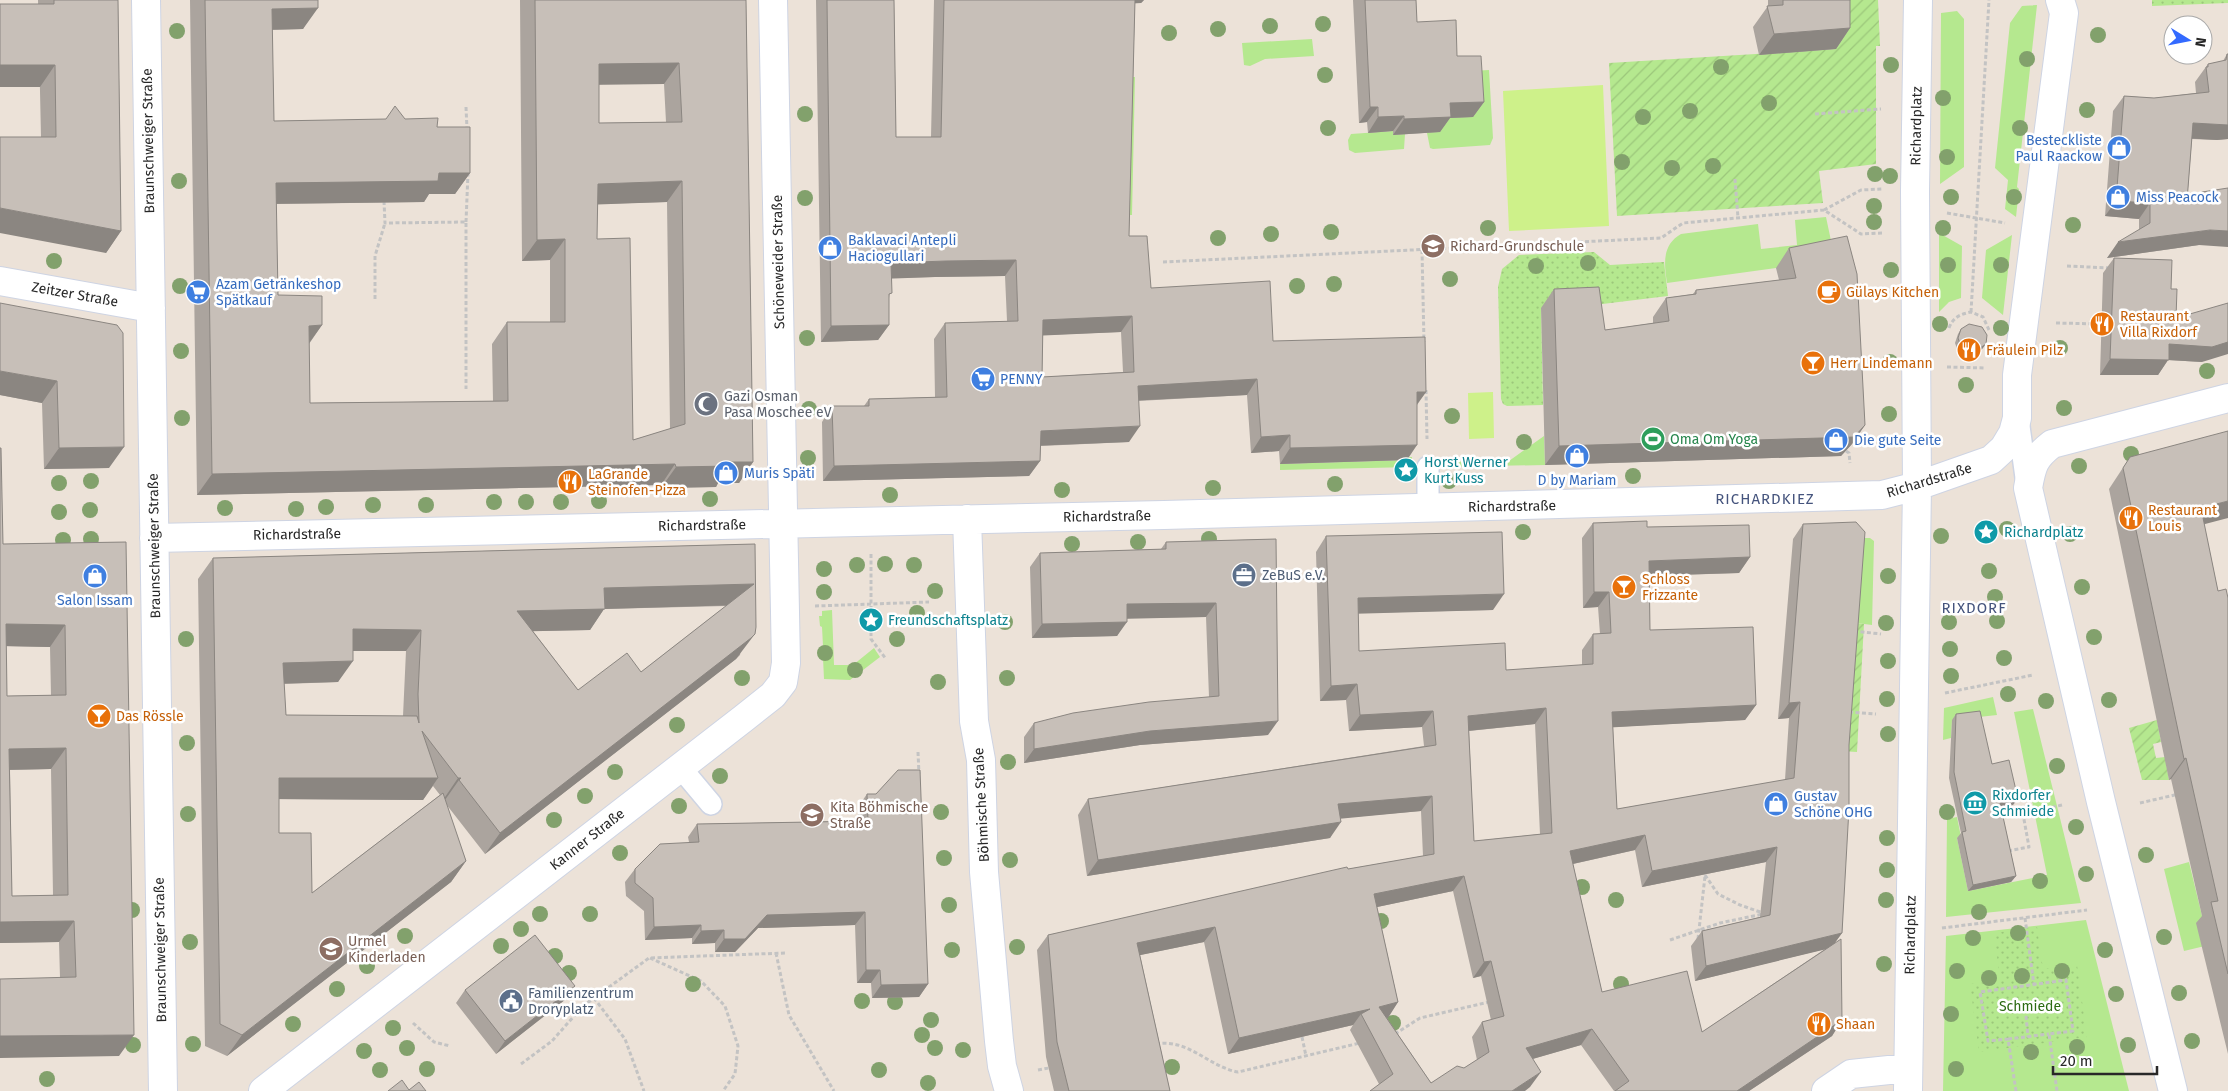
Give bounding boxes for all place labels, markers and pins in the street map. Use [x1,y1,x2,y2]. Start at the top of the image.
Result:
place label: Besteckliste Paul Raackow [2016,132,2102,165]
shop icon: Besteckliste Paul Raackow [2106,135,2132,161]
shop icon: Miss Peacock [2105,184,2131,210]
place label: Miss Peacock [2136,189,2220,206]
place label: Baklavaci Antepli Haciogullari [848,232,956,265]
school or university icon: Richard-Grundschule [1420,233,1446,259]
shop icon: Baklavaci Antepli Haciogullari [817,235,843,261]
place label: Richard-Grundschule [1450,238,1584,255]
place label: Azam Getränkeshop Spätkauf [216,276,341,309]
supermarket icon: Azam Getränkeshop Spätkauf [185,279,211,305]
cafe icon: Gülays Kitchen [1816,279,1842,305]
place label: Gülays Kitchen [1846,284,1939,301]
place label: Restaurant Villa Rixdorf [2120,308,2198,341]
restaurant icon: Restaurant Villa Rixdorf [2089,311,2115,337]
restaurant icon: Fräulein Pilz [1956,337,1982,363]
place label: Fräulein Pilz [1986,342,2063,359]
bar icon: Herr Lindemann [1800,350,1826,376]
place label: Herr Lindemann [1830,355,1933,372]
supermarket icon: PENNY [970,366,996,392]
place label: PENNY [1000,371,1043,388]
place label: Gazi Osman Pasa Moschee eV [724,388,832,421]
mosque icon: Gazi Osman Pasa Moschee eV [693,391,719,417]
sports icon: Oma Om Yoga [1640,426,1666,452]
shop icon: Die gute Seite [1823,427,1849,453]
place label: Oma Om Yoga [1670,431,1758,448]
place label: Die gute Seite [1854,432,1941,449]
shop icon: D by Mariam [1564,443,1590,469]
place label: Horst Werner Kurt Kuss [1424,454,1508,487]
place icon: Horst Werner Kurt Kuss [1393,457,1419,483]
shop icon: Muris Späti [713,460,739,486]
place label: Muris Späti [744,465,815,482]
place label: LaGrande Steinofen-Pizza [588,466,686,499]
restaurant icon: LaGrande Steinofen-Pizza [557,469,583,495]
place label: D by Mariam [1537,472,1617,489]
place label: Restaurant Louis [2148,502,2218,535]
restaurant icon: Restaurant Louis [2118,505,2144,531]
place icon: Richardplatz [1973,519,1999,545]
place label: Richardplatz [2004,524,2083,541]
office icon: ZeBuS e.V. [1231,562,1257,588]
shop icon: Salon Issam [82,563,108,589]
place label: ZeBuS e.V. [1262,567,1325,584]
place label: Schloss Frizzante [1642,571,1698,604]
bar icon: Schloss Frizzante [1611,574,1637,600]
place label: Salon Issam [57,592,133,609]
place icon: Freundschaftsplatz [858,607,884,633]
place label: Freundschaftsplatz [888,612,1008,629]
bar icon: Das Rössle [86,703,112,729]
place label: Das Rössle [116,708,184,725]
place label: Rixdorfer Schmiede [1992,787,2054,820]
place label: Gustav Schöne OHG [1794,788,1872,821]
museum icon: Rixdorfer Schmiede [1962,790,1988,816]
shop icon: Gustav Schöne OHG [1763,791,1789,817]
place label: Kita Böhmische Straße [830,799,928,832]
school or university icon: Kita Böhmische Straße [799,802,825,828]
place label: Urmel Kinderladen [348,933,426,966]
school or university icon: Urmel Kinderladen [318,936,344,962]
place label: Familienzentrum Droryplatz [528,985,634,1018]
public building icon: Familienzentrum Droryplatz [498,988,524,1014]
restaurant icon: Shaan [1806,1011,1832,1037]
place label: Shaan [1836,1016,1875,1033]

